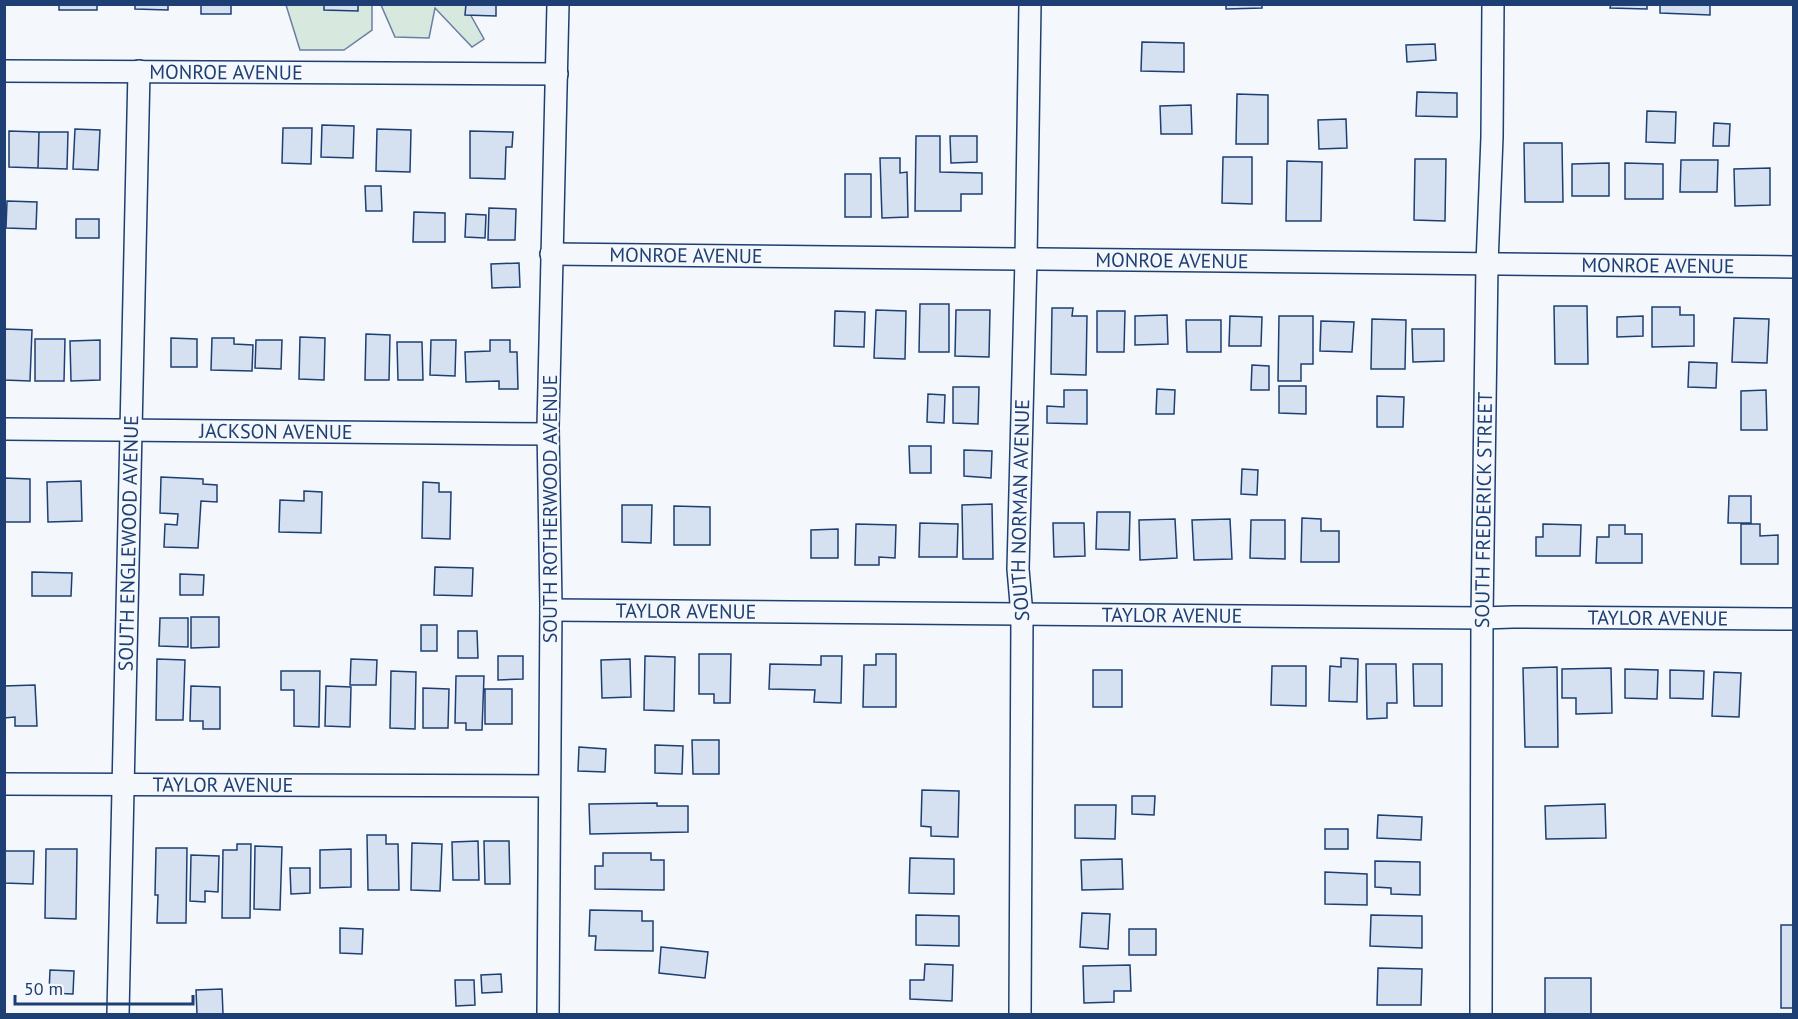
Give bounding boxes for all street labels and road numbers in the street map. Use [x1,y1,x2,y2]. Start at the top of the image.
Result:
street label: MONROE AVENUE [149,59,303,86]
street label: MONROE AVENUE [609,242,763,269]
street label: MONROE AVENUE [1095,247,1249,274]
street label: MONROE AVENUE [1581,252,1735,279]
street label: SOUTH ROTHERWOOD AVENUE [537,375,563,643]
street label: SOUTH FREDERICK STREET [1469,392,1498,628]
street label: SOUTH NORMAN AVENUE [1005,399,1035,621]
street label: SOUTH ENGLEWOOD AVENUE [113,415,144,672]
street label: JACKSON AVENUE [198,418,353,445]
street label: TAYLOR AVENUE [615,598,756,625]
street label: TAYLOR AVENUE [1101,602,1242,629]
street label: TAYLOR AVENUE [1587,605,1728,632]
street label: TAYLOR AVENUE [153,772,293,798]

